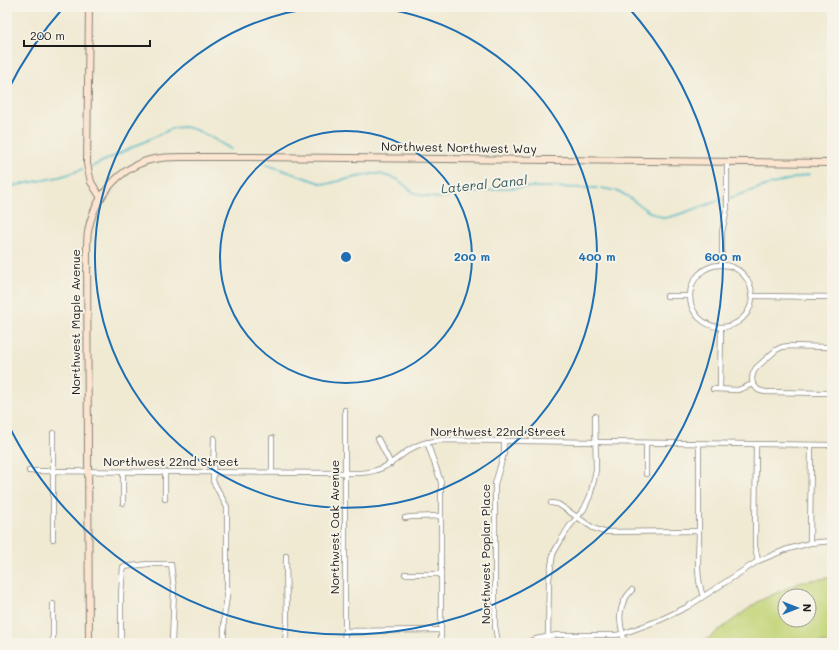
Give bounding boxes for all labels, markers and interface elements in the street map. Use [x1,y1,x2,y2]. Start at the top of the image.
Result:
scale bar [24,22,150,48]
text: 200 m [30,27,65,43]
street label: Northwest Northwest Way [381,138,537,156]
water label: Lateral Canal [440,170,529,196]
text: 200 m [454,248,490,264]
text: 400 m [579,248,615,264]
text: 600 m [705,248,741,264]
street label: Northwest Maple Avenue [67,249,83,395]
centre of rings [339,250,353,264]
street label: Northwest 22nd Street [430,423,566,439]
street label: Northwest 22nd Street [103,453,239,469]
street label: Northwest Oak Avenue [326,460,342,594]
street label: Northwest Poplar Place [477,484,493,624]
north arrow [777,588,817,628]
text: N [800,604,815,612]

